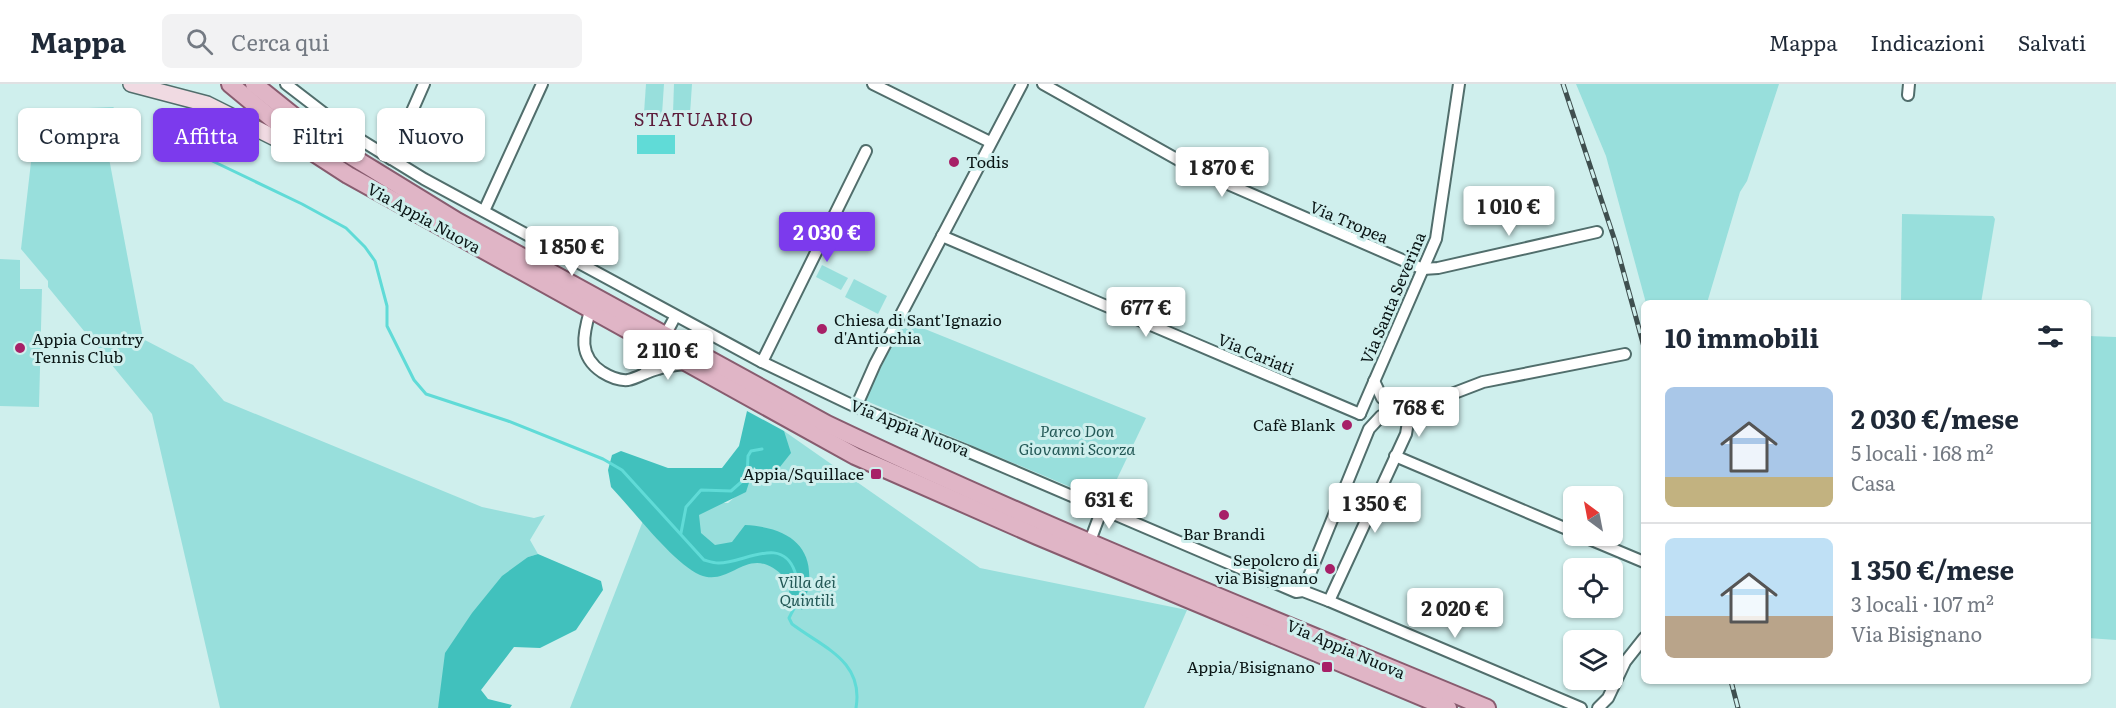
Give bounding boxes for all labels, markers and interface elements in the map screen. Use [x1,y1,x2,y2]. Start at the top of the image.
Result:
search box [162,14,582,68]
text: Mappa [30,20,126,62]
icon: search [183,25,216,58]
text: Cerca qui [231,25,329,58]
text: Mappa [1769,26,1838,57]
text: Indicazioni [1871,26,1985,57]
text: Salvati [2018,26,2086,57]
district label: STATUARIO [634,105,754,132]
chip: Compra [18,108,141,162]
chip: Affitta [153,108,259,162]
chip: Filtri [271,108,365,162]
chip: Nuovo [377,108,485,162]
pin: 1 870 € [1167,147,1277,198]
place label: Todis [966,149,1008,173]
text: 1 870 € [1190,151,1254,181]
marker: Todis [947,155,961,169]
street label: Via Appia Nuova [363,176,486,259]
pin: 1 010 € [1454,186,1564,237]
text: 1 010 € [1477,190,1541,220]
street label: Via Tropea [1306,194,1393,249]
pin: 2 030 € [772,212,882,263]
text: 2 030 € [793,216,861,246]
pin: 1 850 € [517,226,627,277]
street label: Via Santa Severina [1353,227,1431,368]
text: 1 850 € [539,230,605,260]
pin: 677 € [1104,287,1188,338]
text: 677 € [1120,291,1172,321]
place label: Chiesa di Sant'Ignazio d'Antiochia [834,307,1002,349]
text: 10 immobili [1665,317,1819,356]
icon: filters [2034,320,2067,353]
marker: Chiesa di Sant'Ignazio d'Antiochia [815,322,829,336]
place label: Appia Country Tennis Club [32,326,145,368]
street label: Via Cariati [1214,326,1298,380]
pin: 2 110 € [613,330,723,381]
text: 2 110 € [637,334,699,364]
marker: Appia Country Tennis Club [13,341,27,355]
pin: 768 € [1377,387,1461,438]
text: 768 € [1393,391,1445,421]
street label: Via Appia Nuova [847,392,974,462]
text: 2 030 €/mese [1851,398,2019,437]
icon: home [1713,411,1785,483]
place label: Cafè Blank [1253,412,1335,436]
park label: Parco Don Giovanni Scorza [1019,418,1136,460]
marker: Cafè Blank [1340,418,1354,432]
text: 5 locali · 168 m² [1851,437,1993,467]
place label: Appia/Squillace [743,461,864,485]
marker: Appia/Squillace [869,467,883,481]
text: Casa [1851,467,1895,497]
pin: 631 € [1067,479,1151,530]
text: 631 € [1085,483,1133,513]
pin: 1 350 € [1320,483,1430,534]
north arrow [1563,486,1623,546]
map controls [1563,486,1623,690]
text: 1 350 € [1343,487,1407,517]
marker: Bar Brandi [1217,508,1231,522]
place label: Bar Brandi [1183,521,1265,545]
place label: Sepolcro di via Bisignano [1215,547,1318,589]
text: 1 350 €/mese [1851,549,2014,588]
button: locate [1563,558,1623,618]
marker: Sepolcro di via Bisignano [1323,562,1337,576]
icon: home [1713,562,1785,634]
park label: Villa dei Quintili [778,569,836,611]
pin: 2 020 € [1400,588,1510,639]
text: 3 locali · 107 m² [1851,588,1994,618]
text: 2 020 € [1421,592,1489,622]
street label: Via Appia Nuova [1283,612,1410,684]
text: Via Bisignano [1851,618,1982,648]
button: layers [1563,630,1623,690]
place label: Appia/Bisignano [1187,654,1315,678]
marker: Appia/Bisignano [1320,660,1334,674]

